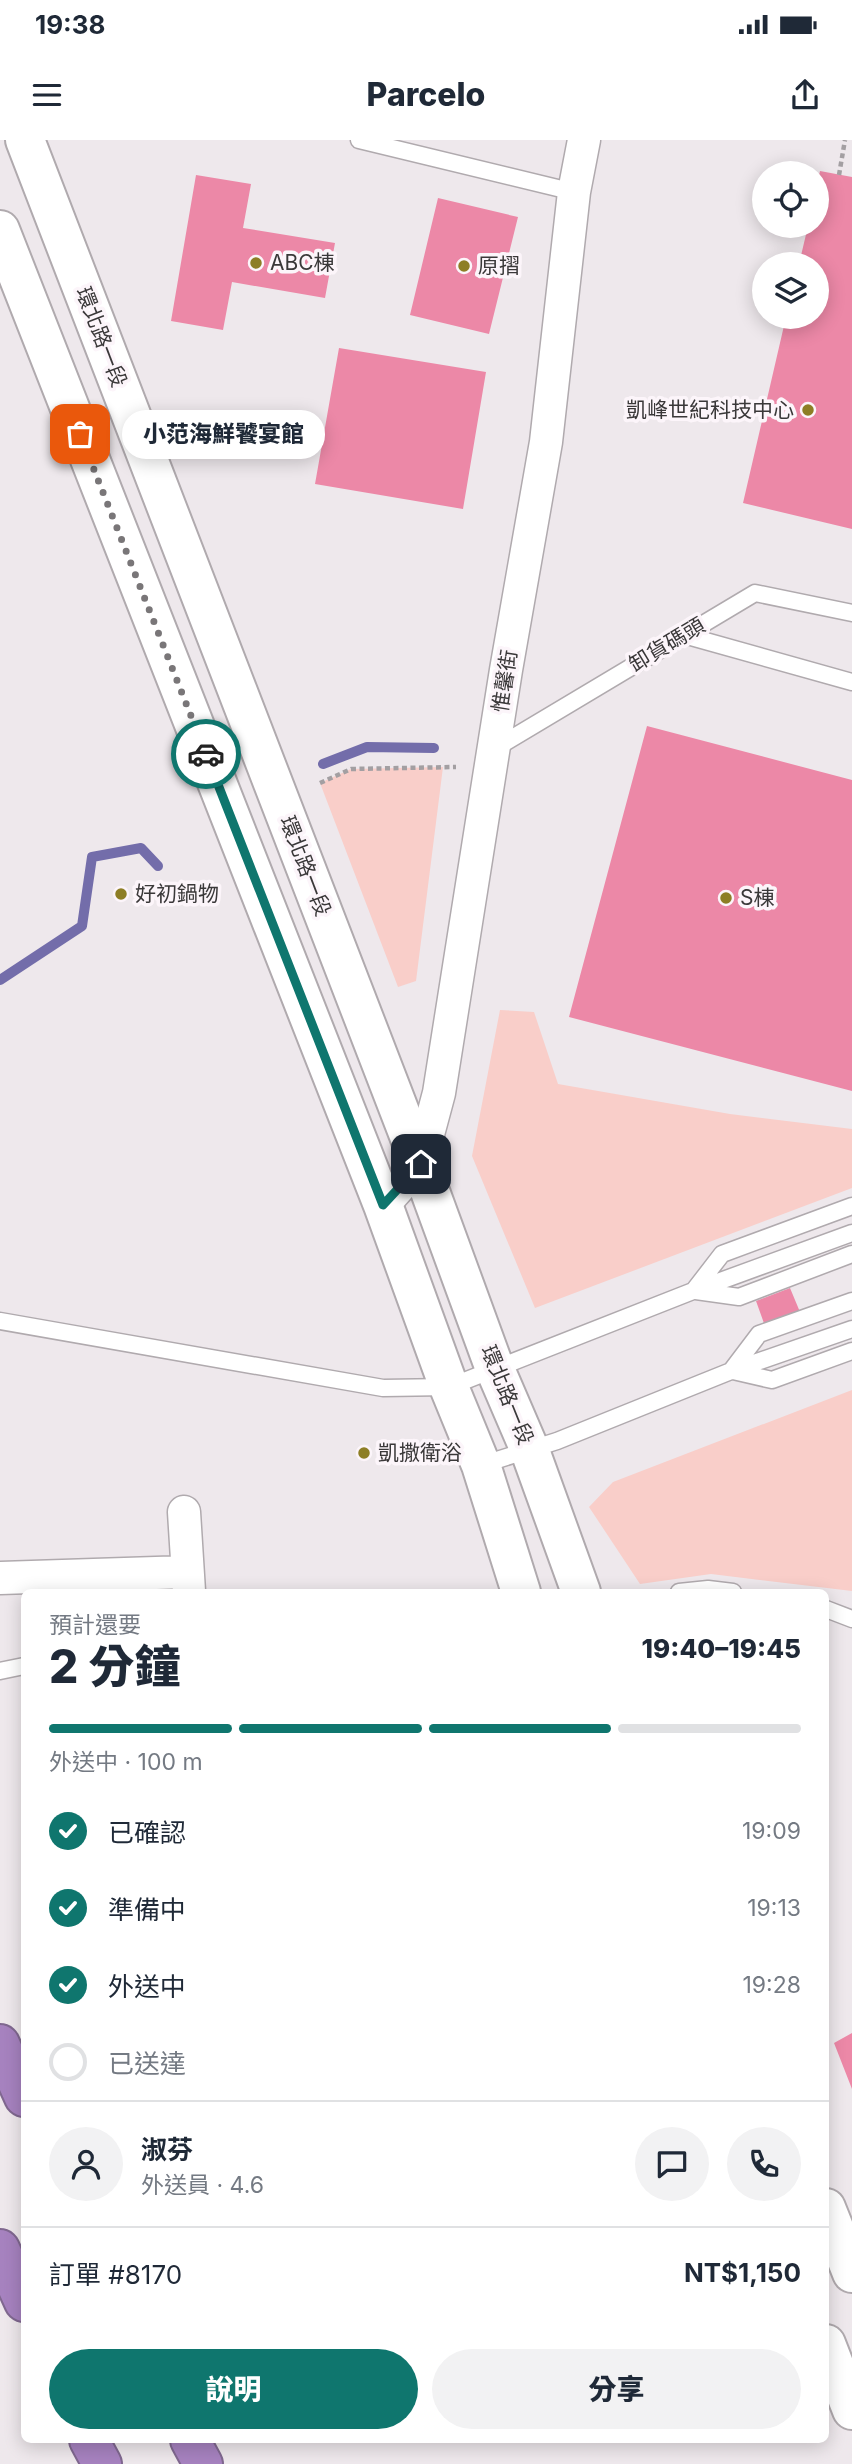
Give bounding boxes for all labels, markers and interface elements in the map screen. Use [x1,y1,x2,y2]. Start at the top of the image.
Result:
text: 19:38 [35,9,105,40]
text: Parcelo [367,75,485,114]
icon: menu [28,76,66,114]
icon: share [786,76,824,114]
map controls [752,161,829,329]
button: locate [752,161,829,238]
place label: ABC棟 [270,250,335,275]
button: layers [752,252,829,329]
place label: 原摺 [478,253,520,278]
marker: ABC棟 [248,255,264,271]
marker: 原摺 [456,258,472,274]
street label: 環北路一段 [71,283,132,390]
place label: 凱峰世紀科技中心 [626,397,794,422]
marker: 凱峰世紀科技中心 [800,402,816,418]
pin [50,404,110,464]
callout: 小范海鮮饕宴館 [122,410,325,458]
icon: bag [61,415,99,453]
text: 小范海鮮饕宴館 [143,420,304,448]
street label: 卸貨碼頭 [624,612,709,677]
street label: 惟馨街 [487,648,522,714]
courier [171,719,241,789]
icon: car [187,735,225,773]
street label: 環北路一段 [275,812,336,919]
place label: 好初鍋物 [135,881,219,906]
place label: S棟 [740,885,774,910]
marker: 好初鍋物 [113,886,129,902]
marker: S棟 [718,890,734,906]
pin [391,1134,451,1194]
icon: home [402,1145,440,1183]
street label: 環北路一段 [476,1341,539,1448]
place label: 凱撒衛浴 [378,1440,462,1465]
marker: 凱撒衛浴 [356,1445,372,1461]
text: 預計還要 [49,1611,141,1639]
text: 19:40–19:45 [642,1633,801,1664]
text: 2 分鐘 [49,1638,180,1694]
text: 外送中 · 100 m [49,1748,203,1776]
icon: check [49,1812,87,1850]
text: 已確認 [108,1817,186,1848]
text: 19:09 [742,1817,801,1845]
icon: check [49,1889,87,1927]
text: 準備中 [108,1894,186,1925]
text: 19:13 [747,1894,801,1922]
icon: check [49,1966,87,2004]
text: 外送中 [108,1971,186,2002]
text: 19:28 [743,1971,801,1999]
text: 已送達 [108,2048,186,2079]
button: person [49,2127,123,2201]
button: chat [635,2127,709,2201]
button: phone [727,2127,801,2201]
text: 淑芬 [141,2134,193,2165]
text: 外送員 · 4.6 [141,2171,264,2199]
text: NT$1,150 [684,2257,801,2288]
text: 訂單 #8170 [49,2259,182,2290]
button: 說明 [49,2349,418,2429]
button: 分享 [432,2349,801,2429]

